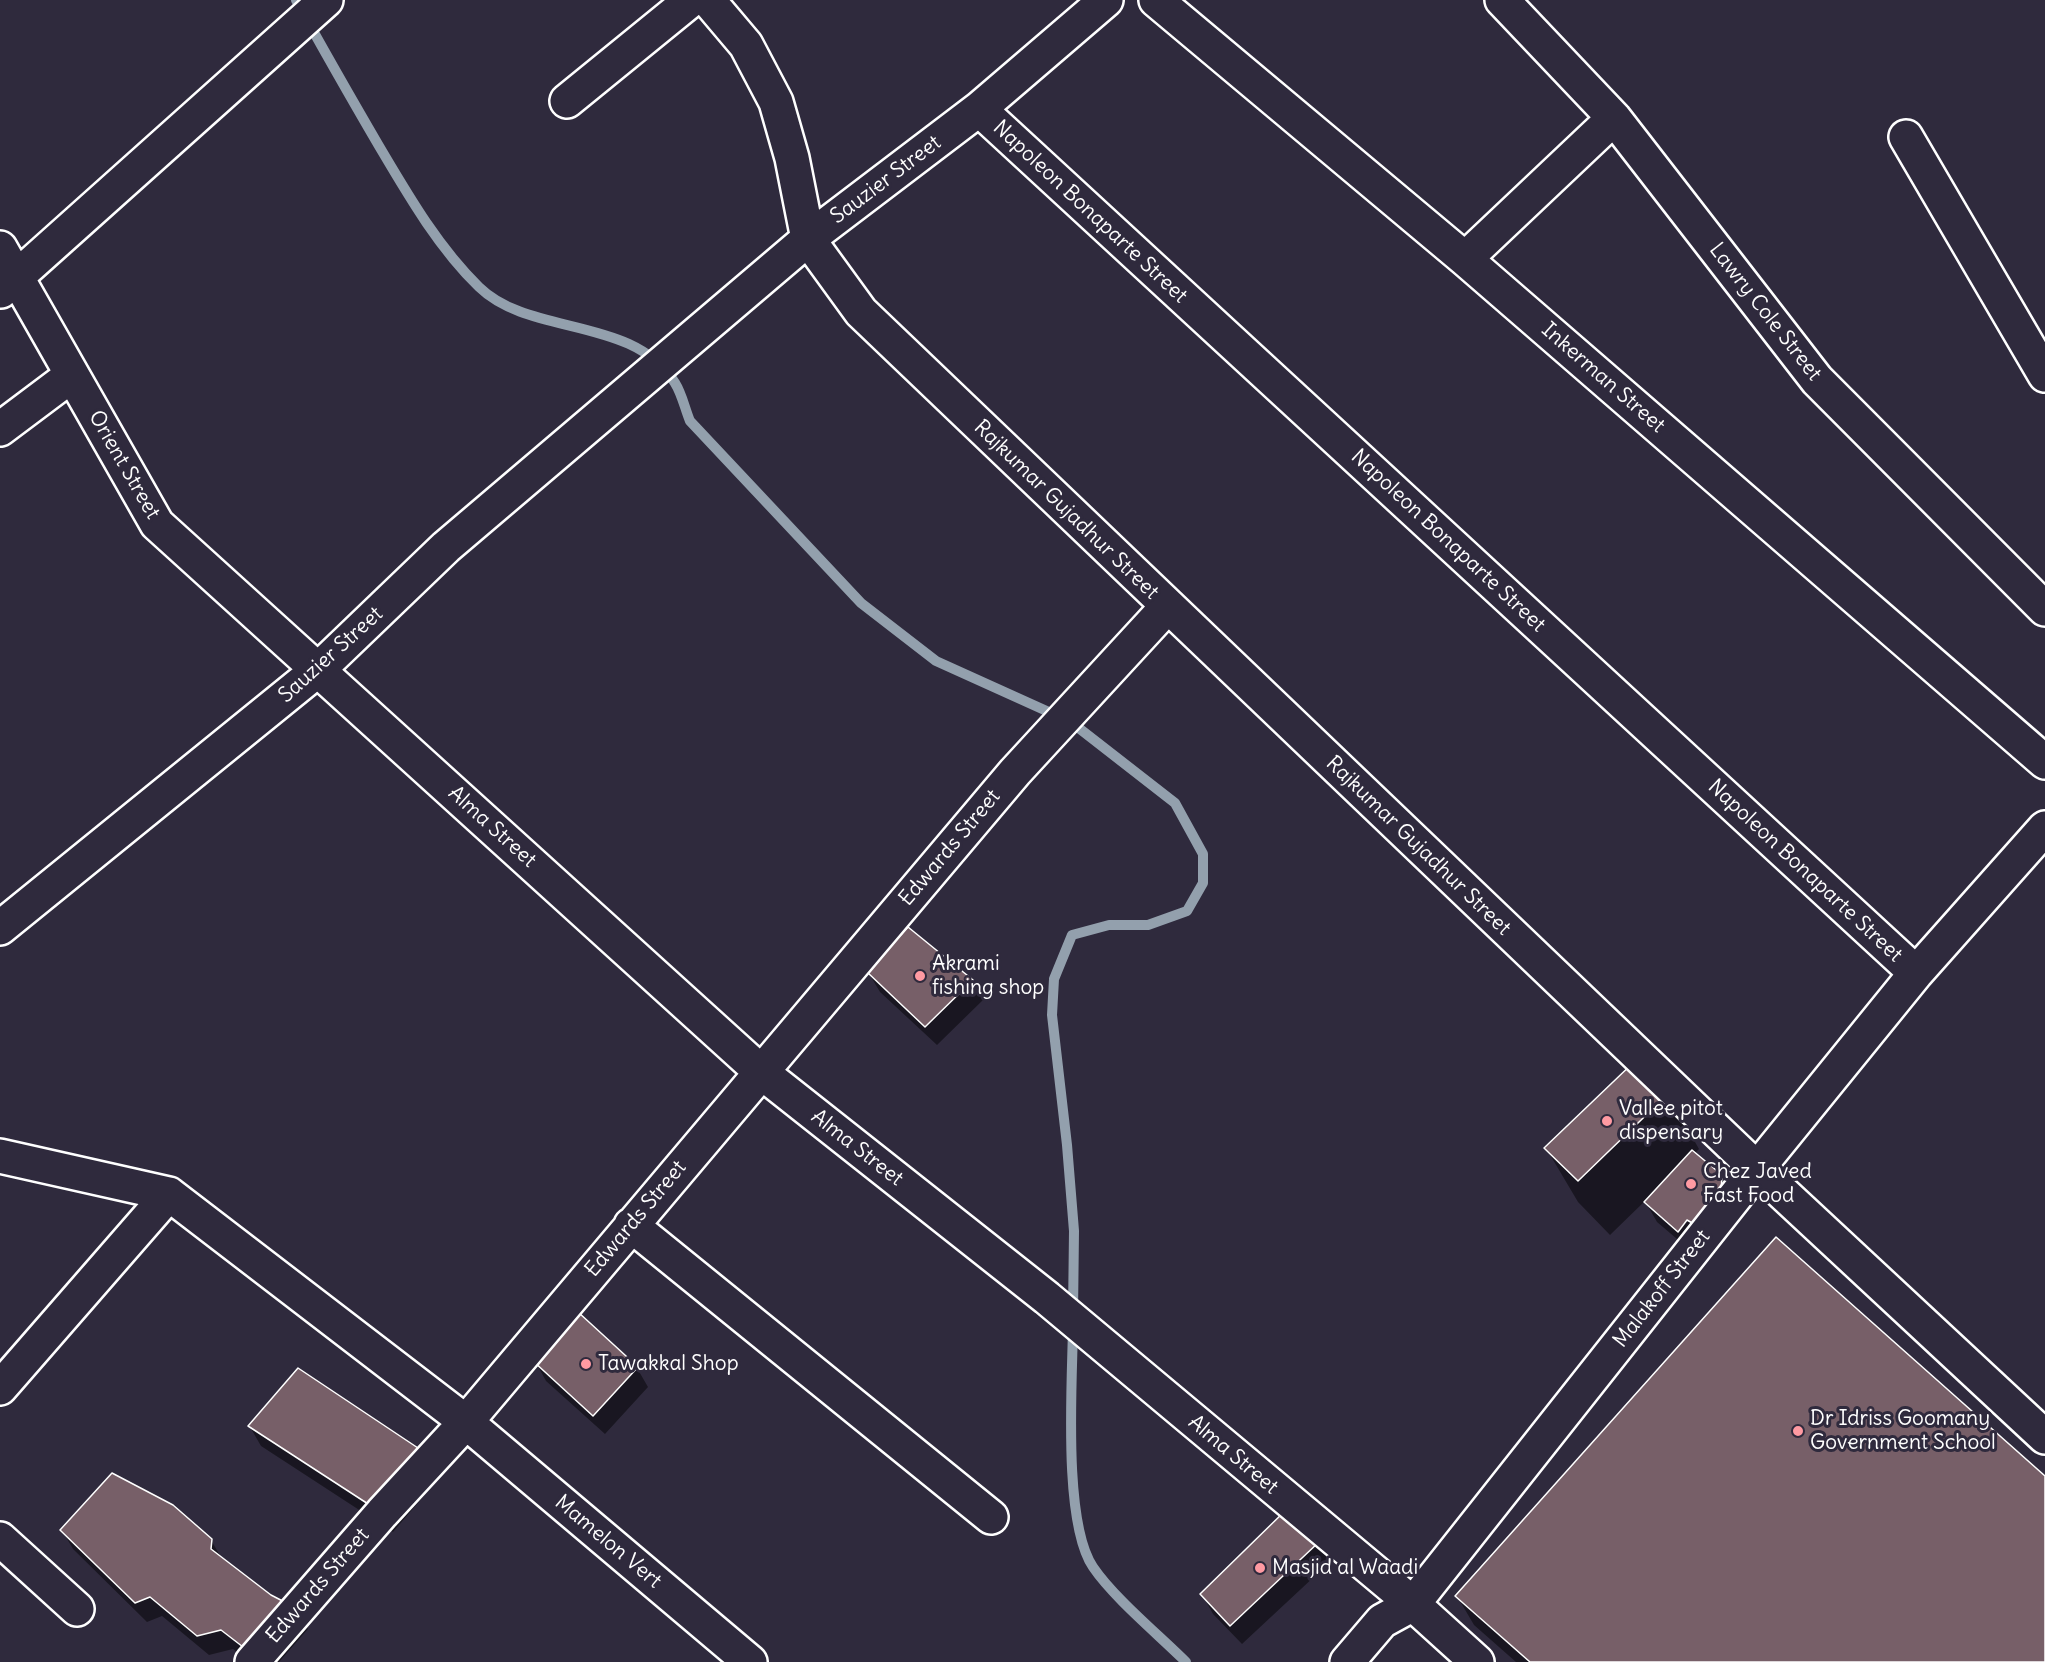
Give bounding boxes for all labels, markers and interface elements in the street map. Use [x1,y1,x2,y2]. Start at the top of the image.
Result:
street label: Napoleon Bonaparte Street [988,115,1192,309]
street label: Sauzier Street [826,130,946,230]
street label: Lawry Cole Street [1703,238,1827,386]
street label: Inkerman Street [1536,318,1670,438]
street label: Orient Street [83,406,165,524]
street label: Rajkumar Gujadhur Street [968,415,1164,605]
street label: Napoleon Bonaparte Street [1346,444,1550,638]
street label: Sauzier Street [274,602,388,708]
street label: Rajkumar Gujadhur Street [1320,751,1516,941]
street label: Napoleon Bonaparte Street [1703,774,1907,968]
street label: Alma Street [443,781,541,873]
street label: Edwards Street [894,785,1006,911]
place label: Akrami fishing shop [932,951,1044,1001]
marker: Akrami fishing shop [913,969,927,983]
place label: Vallee pitot dispensary [1619,1096,1723,1146]
street label: Alma Street [806,1104,908,1192]
marker: Vallee pitot dispensary [1600,1114,1614,1128]
street label: Edwards Street [580,1156,692,1282]
place label: Chez Javed Fast Food [1703,1159,1812,1209]
marker: Chez Javed Fast Food [1684,1177,1698,1191]
street label: Malakoff Street [1608,1225,1716,1353]
place label: Tawakkal Shop [598,1351,739,1377]
marker: Tawakkal Shop [579,1357,593,1371]
place label: Dr Idriss Goomany Government School [1810,1406,1996,1456]
street label: Alma Street [1183,1410,1283,1500]
marker: Dr Idriss Goomany Government School [1791,1424,1805,1438]
street label: Mamelon Vert [550,1490,666,1594]
street label: Edwards Street [261,1523,375,1649]
place label: Masjid al Waadi [1272,1555,1418,1581]
marker: Masjid al Waadi [1253,1561,1267,1575]

